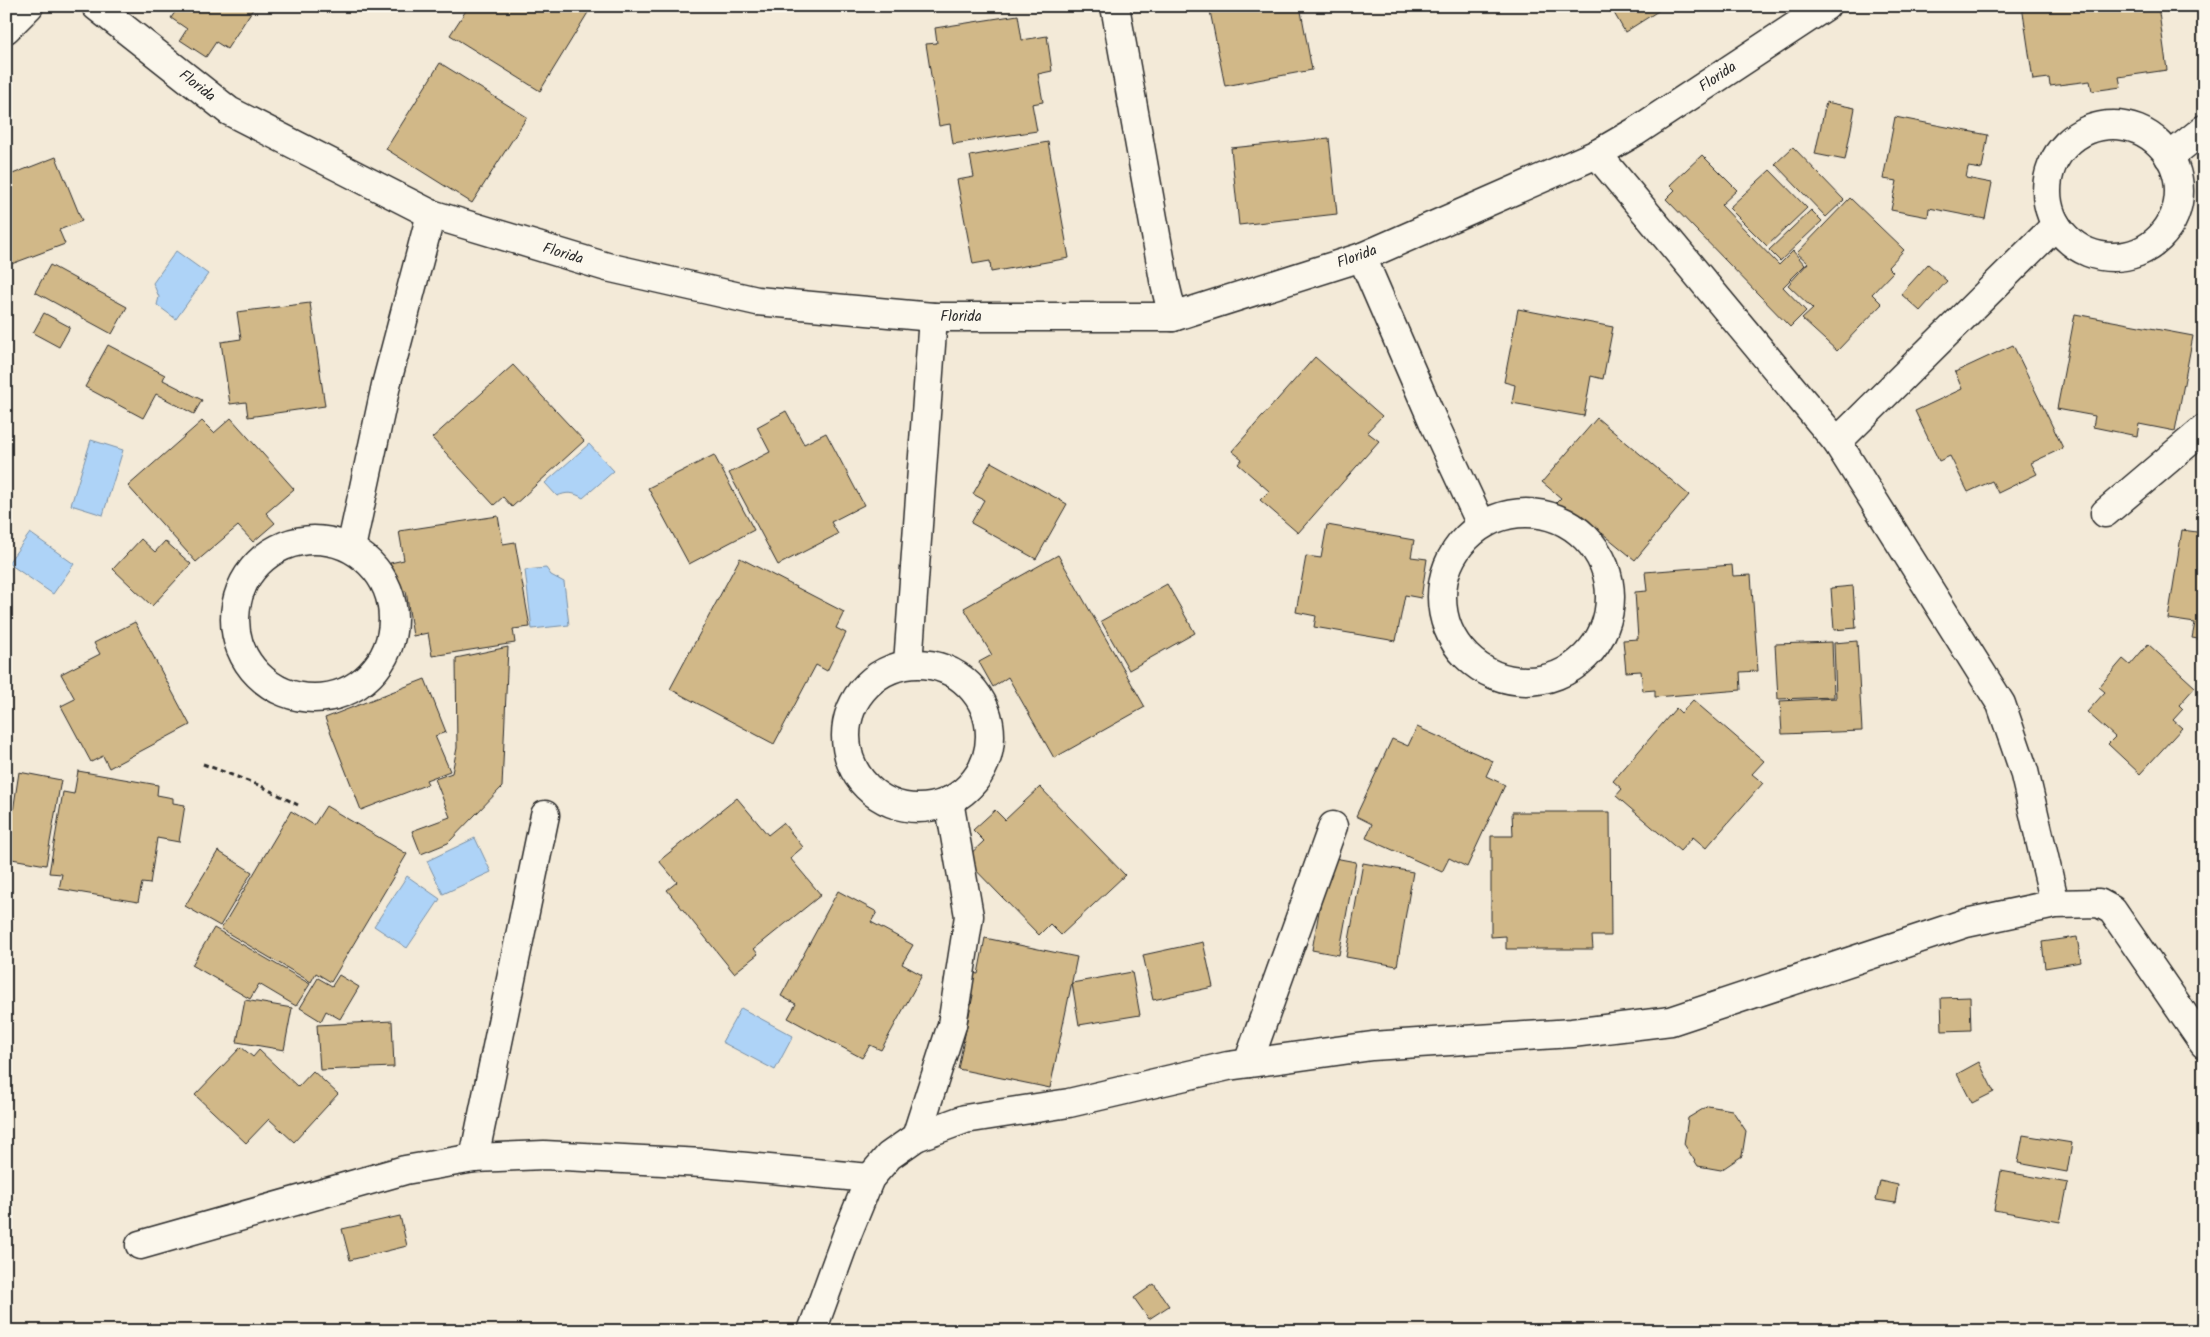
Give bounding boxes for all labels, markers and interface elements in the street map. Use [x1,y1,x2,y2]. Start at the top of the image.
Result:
street label: Florida [1694,55,1742,99]
street label: Florida [173,64,221,108]
street label: Florida [540,236,586,272]
street label: Florida [1333,239,1381,275]
street label: Florida [940,305,982,329]

